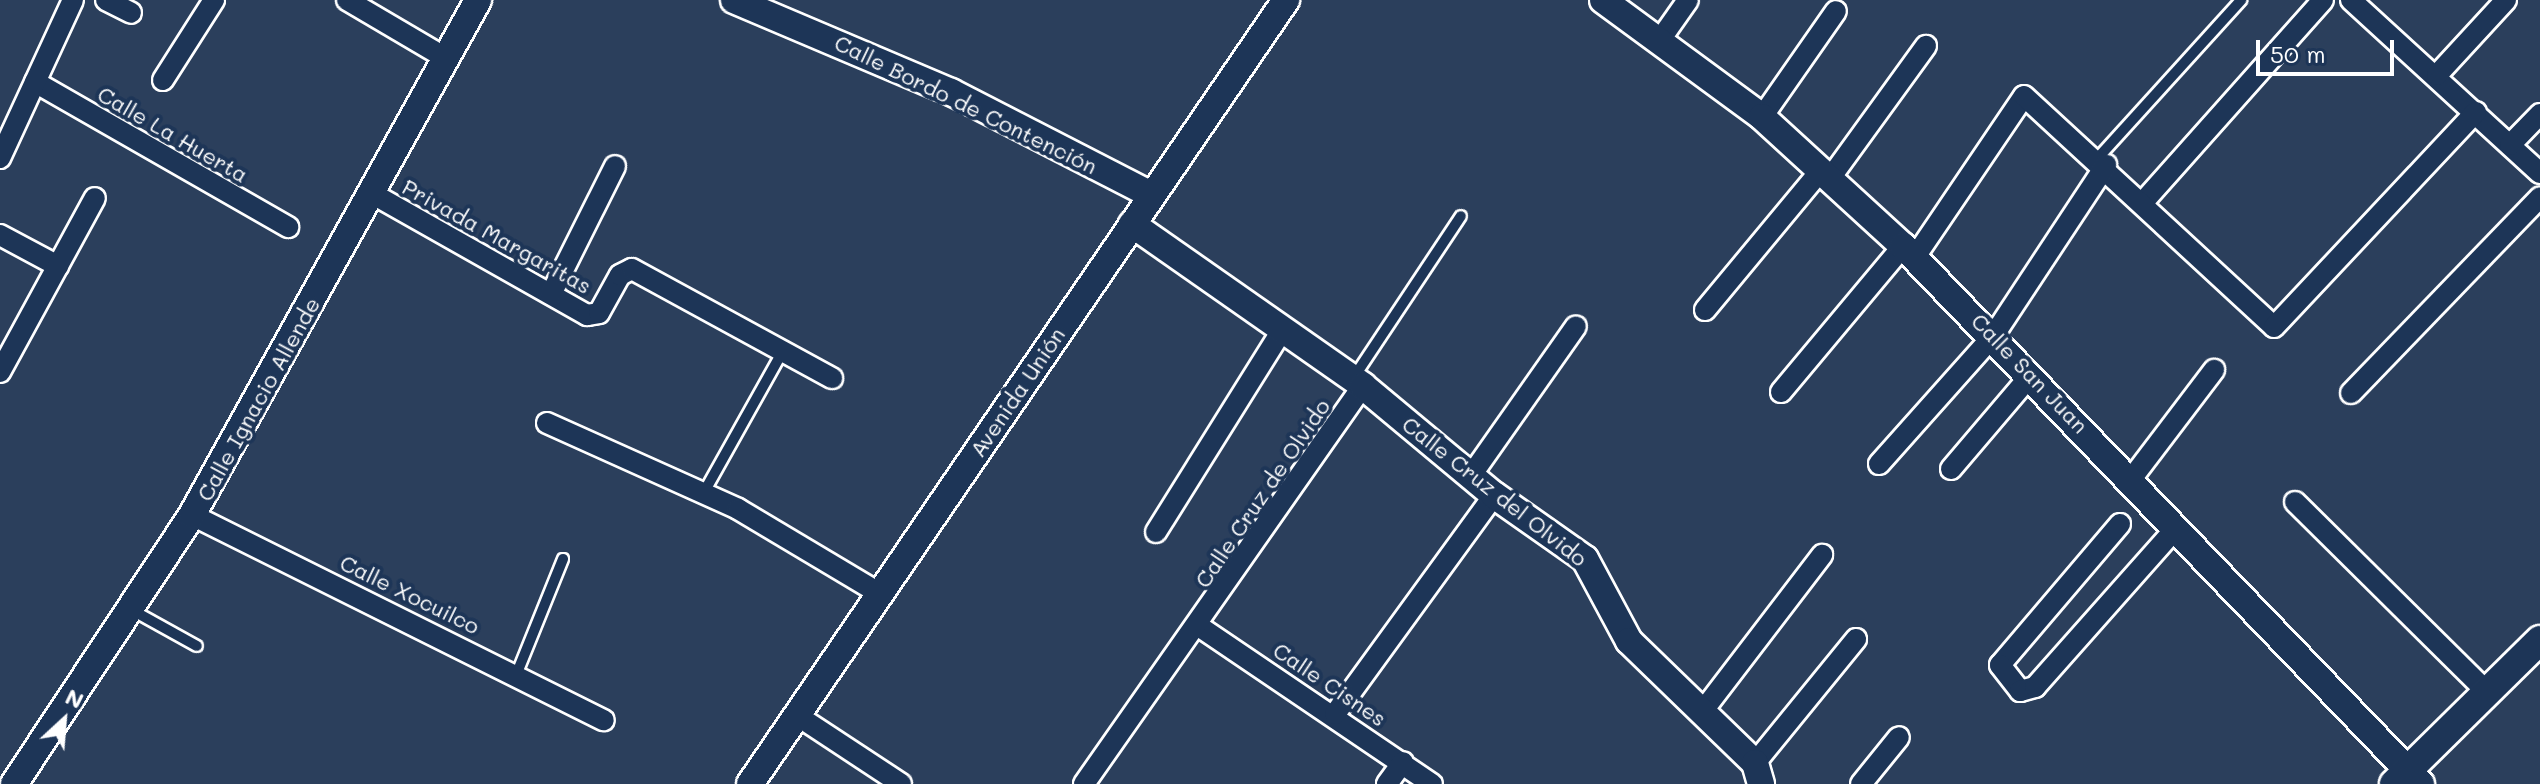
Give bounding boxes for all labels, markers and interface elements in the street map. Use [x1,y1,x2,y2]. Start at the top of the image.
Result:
scale bar [2260,24,2398,74]
street label: Calle Bordo de Contención [830,29,1102,179]
text: 50 m [2270,38,2326,69]
street label: Calle La Huerta [93,80,253,188]
street label: Privada Margaritas [398,173,596,299]
street label: Calle Ignacio Allende [191,293,325,505]
street label: Calle San Juan [1966,308,2094,438]
street label: Avenida Unión [964,322,1070,462]
street label: Calle Cruz de Olvido [1189,394,1335,592]
street label: Calle Cruz del Olvido [1397,411,1593,571]
street label: Calle Xocuilco [336,549,484,639]
street label: Calle Cisnes [1268,637,1392,731]
north arrow [24,680,104,760]
text: N [61,681,89,715]

